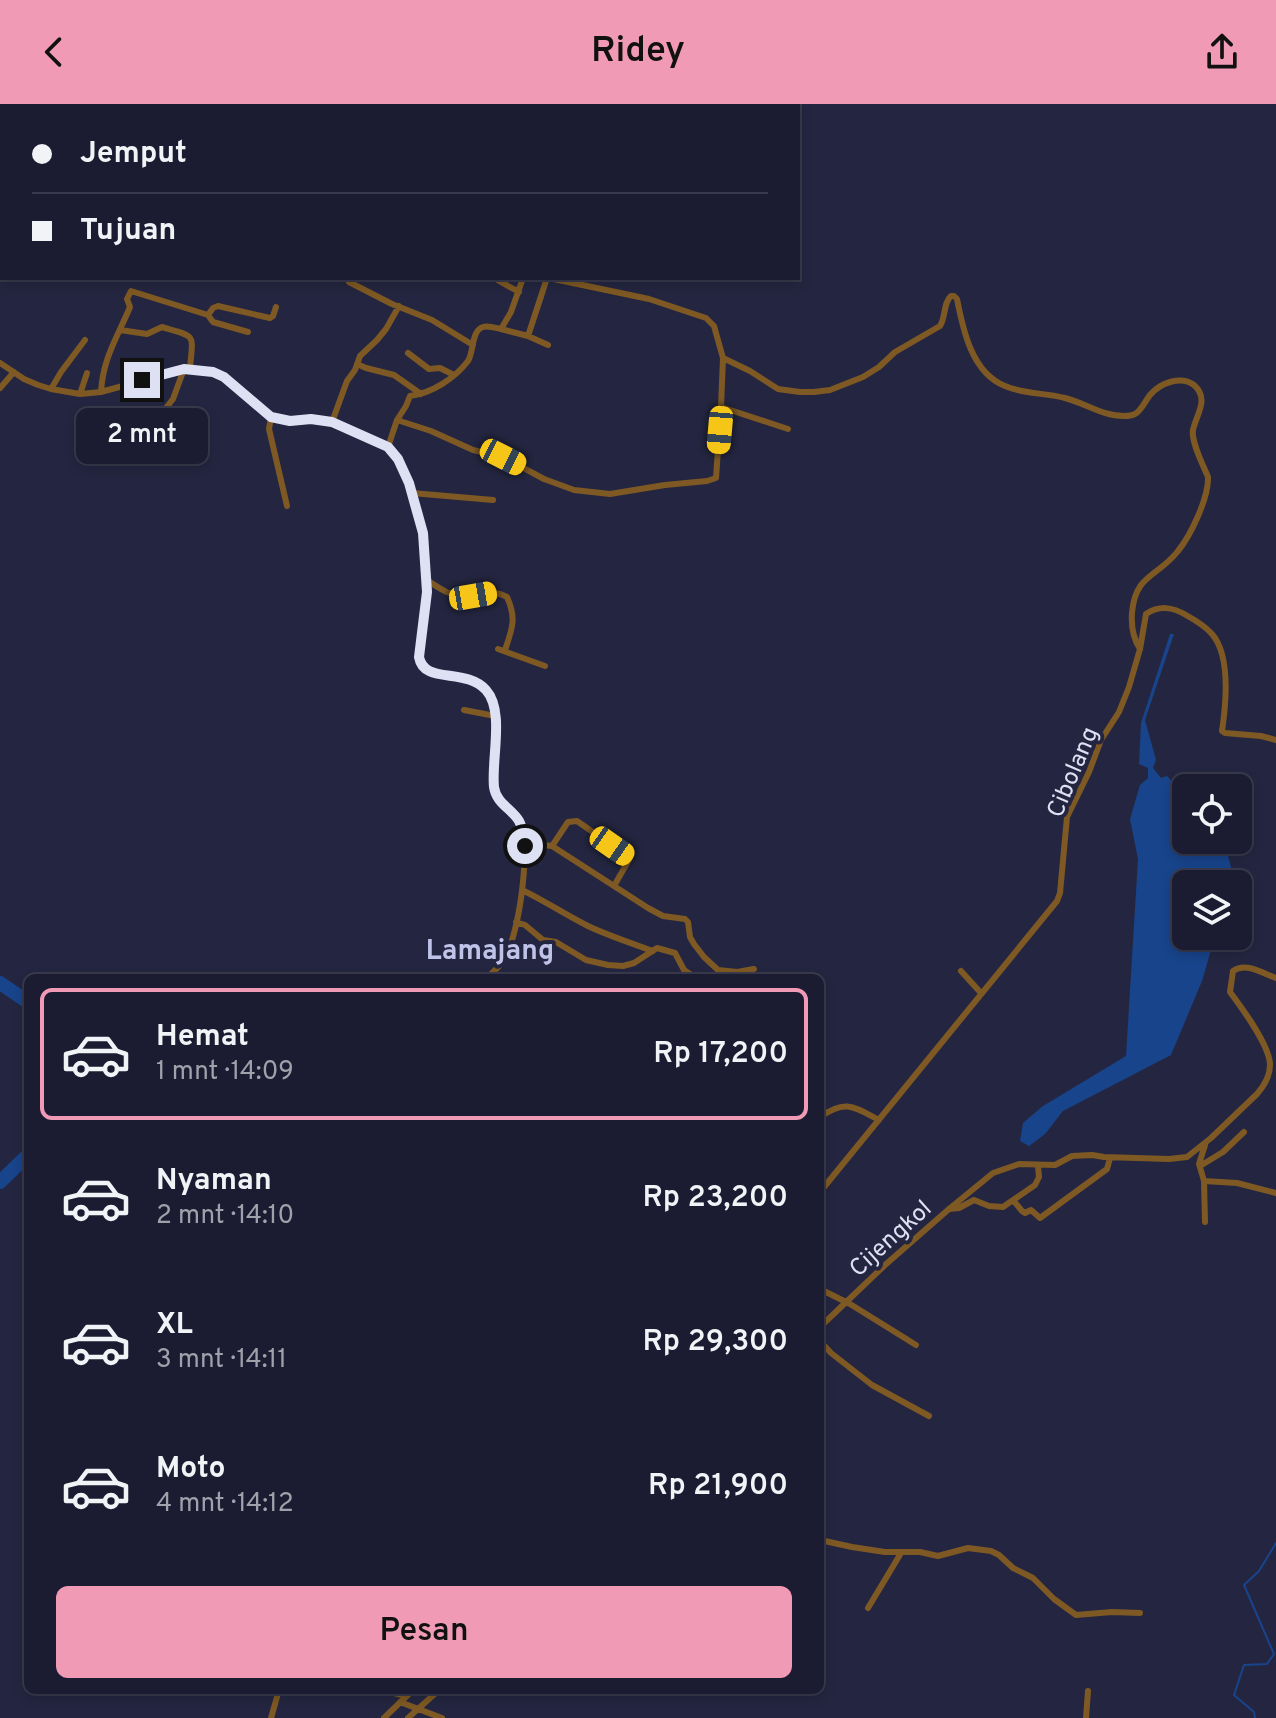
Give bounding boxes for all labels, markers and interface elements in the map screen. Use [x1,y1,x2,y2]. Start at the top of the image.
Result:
text: Ridey [591,29,685,75]
icon: back [32,30,76,74]
icon: share [1200,30,1244,74]
text: Jemput [80,136,187,173]
text: Tujuan [80,213,176,250]
route end [124,362,160,398]
car [706,405,734,455]
callout: 2 mnt [76,408,208,464]
text: 2 mnt [107,419,177,452]
car [476,435,530,479]
car [447,580,499,612]
street label: Cibolang [1041,723,1106,823]
map controls [1172,774,1252,950]
button: locate [1172,774,1252,854]
car [585,822,639,870]
route start [507,828,543,864]
button: layers [1172,870,1252,950]
district label: Lamajang [426,934,554,970]
icon: car [60,1018,132,1090]
text: Hemat [156,1019,249,1056]
text: Rp 17,200 [653,1036,788,1073]
text: 1 mnt · 14:09 [156,1056,294,1089]
icon: car [60,1162,132,1234]
text: Nyaman [156,1163,272,1200]
text: Rp 23,200 [642,1180,788,1217]
street label: Cijengkol [844,1195,939,1284]
text: 2 mnt · 14:10 [156,1200,294,1233]
icon: car [60,1306,132,1378]
text: XL [156,1307,193,1344]
text: Rp 29,300 [642,1324,788,1361]
text: 3 mnt · 14:11 [156,1344,287,1377]
icon: car [60,1450,132,1522]
text: Moto [156,1451,226,1488]
text: Rp 21,900 [648,1468,788,1505]
text: 4 mnt · 14:12 [156,1488,294,1521]
button: Pesan [56,1586,792,1678]

